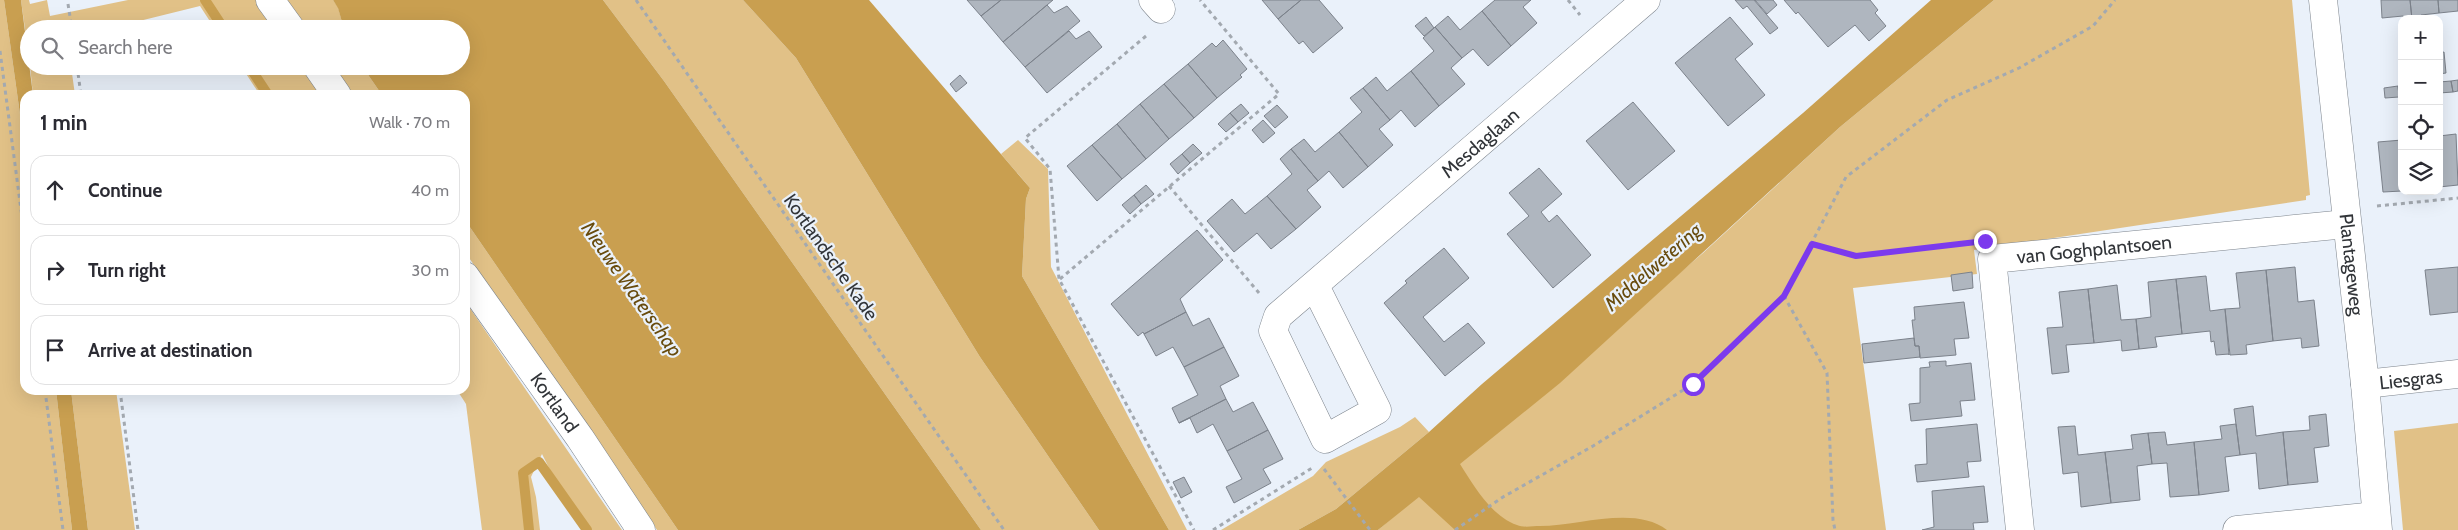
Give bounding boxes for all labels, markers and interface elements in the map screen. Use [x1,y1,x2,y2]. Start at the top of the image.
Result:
map controls [2398,15,2443,195]
button: + [2398,15,2443,60]
search box [20,20,470,75]
icon: search [38,34,66,62]
text: Search here [78,36,172,59]
button: − [2398,60,2443,105]
street label: Mesdaglaan [1436,103,1524,182]
button: locate [2398,105,2443,150]
text: 1 min [40,110,87,135]
text: Walk · 70 m [369,113,450,132]
button: layers [2398,150,2443,195]
icon: ahead [41,176,69,204]
text: Continue [88,179,162,202]
text: 40 m [411,181,449,200]
street label: Kortlandsche Kade [779,190,883,325]
street label: Plantageweg [2335,212,2369,317]
water label: Nieuwe Waterschap [576,217,688,361]
water label: Middelwetering [1599,218,1707,316]
route end [1974,230,1997,253]
street label: van Goghplantsoen [2015,230,2173,268]
icon: right [41,256,69,284]
text: Turn right [88,259,166,282]
text: 30 m [412,261,449,280]
icon: arrive [41,336,69,364]
text: Arrive at destination [88,339,252,362]
street label: Liesgras [2378,364,2444,394]
street label: Kortland [526,368,584,437]
route start [1682,373,1705,396]

